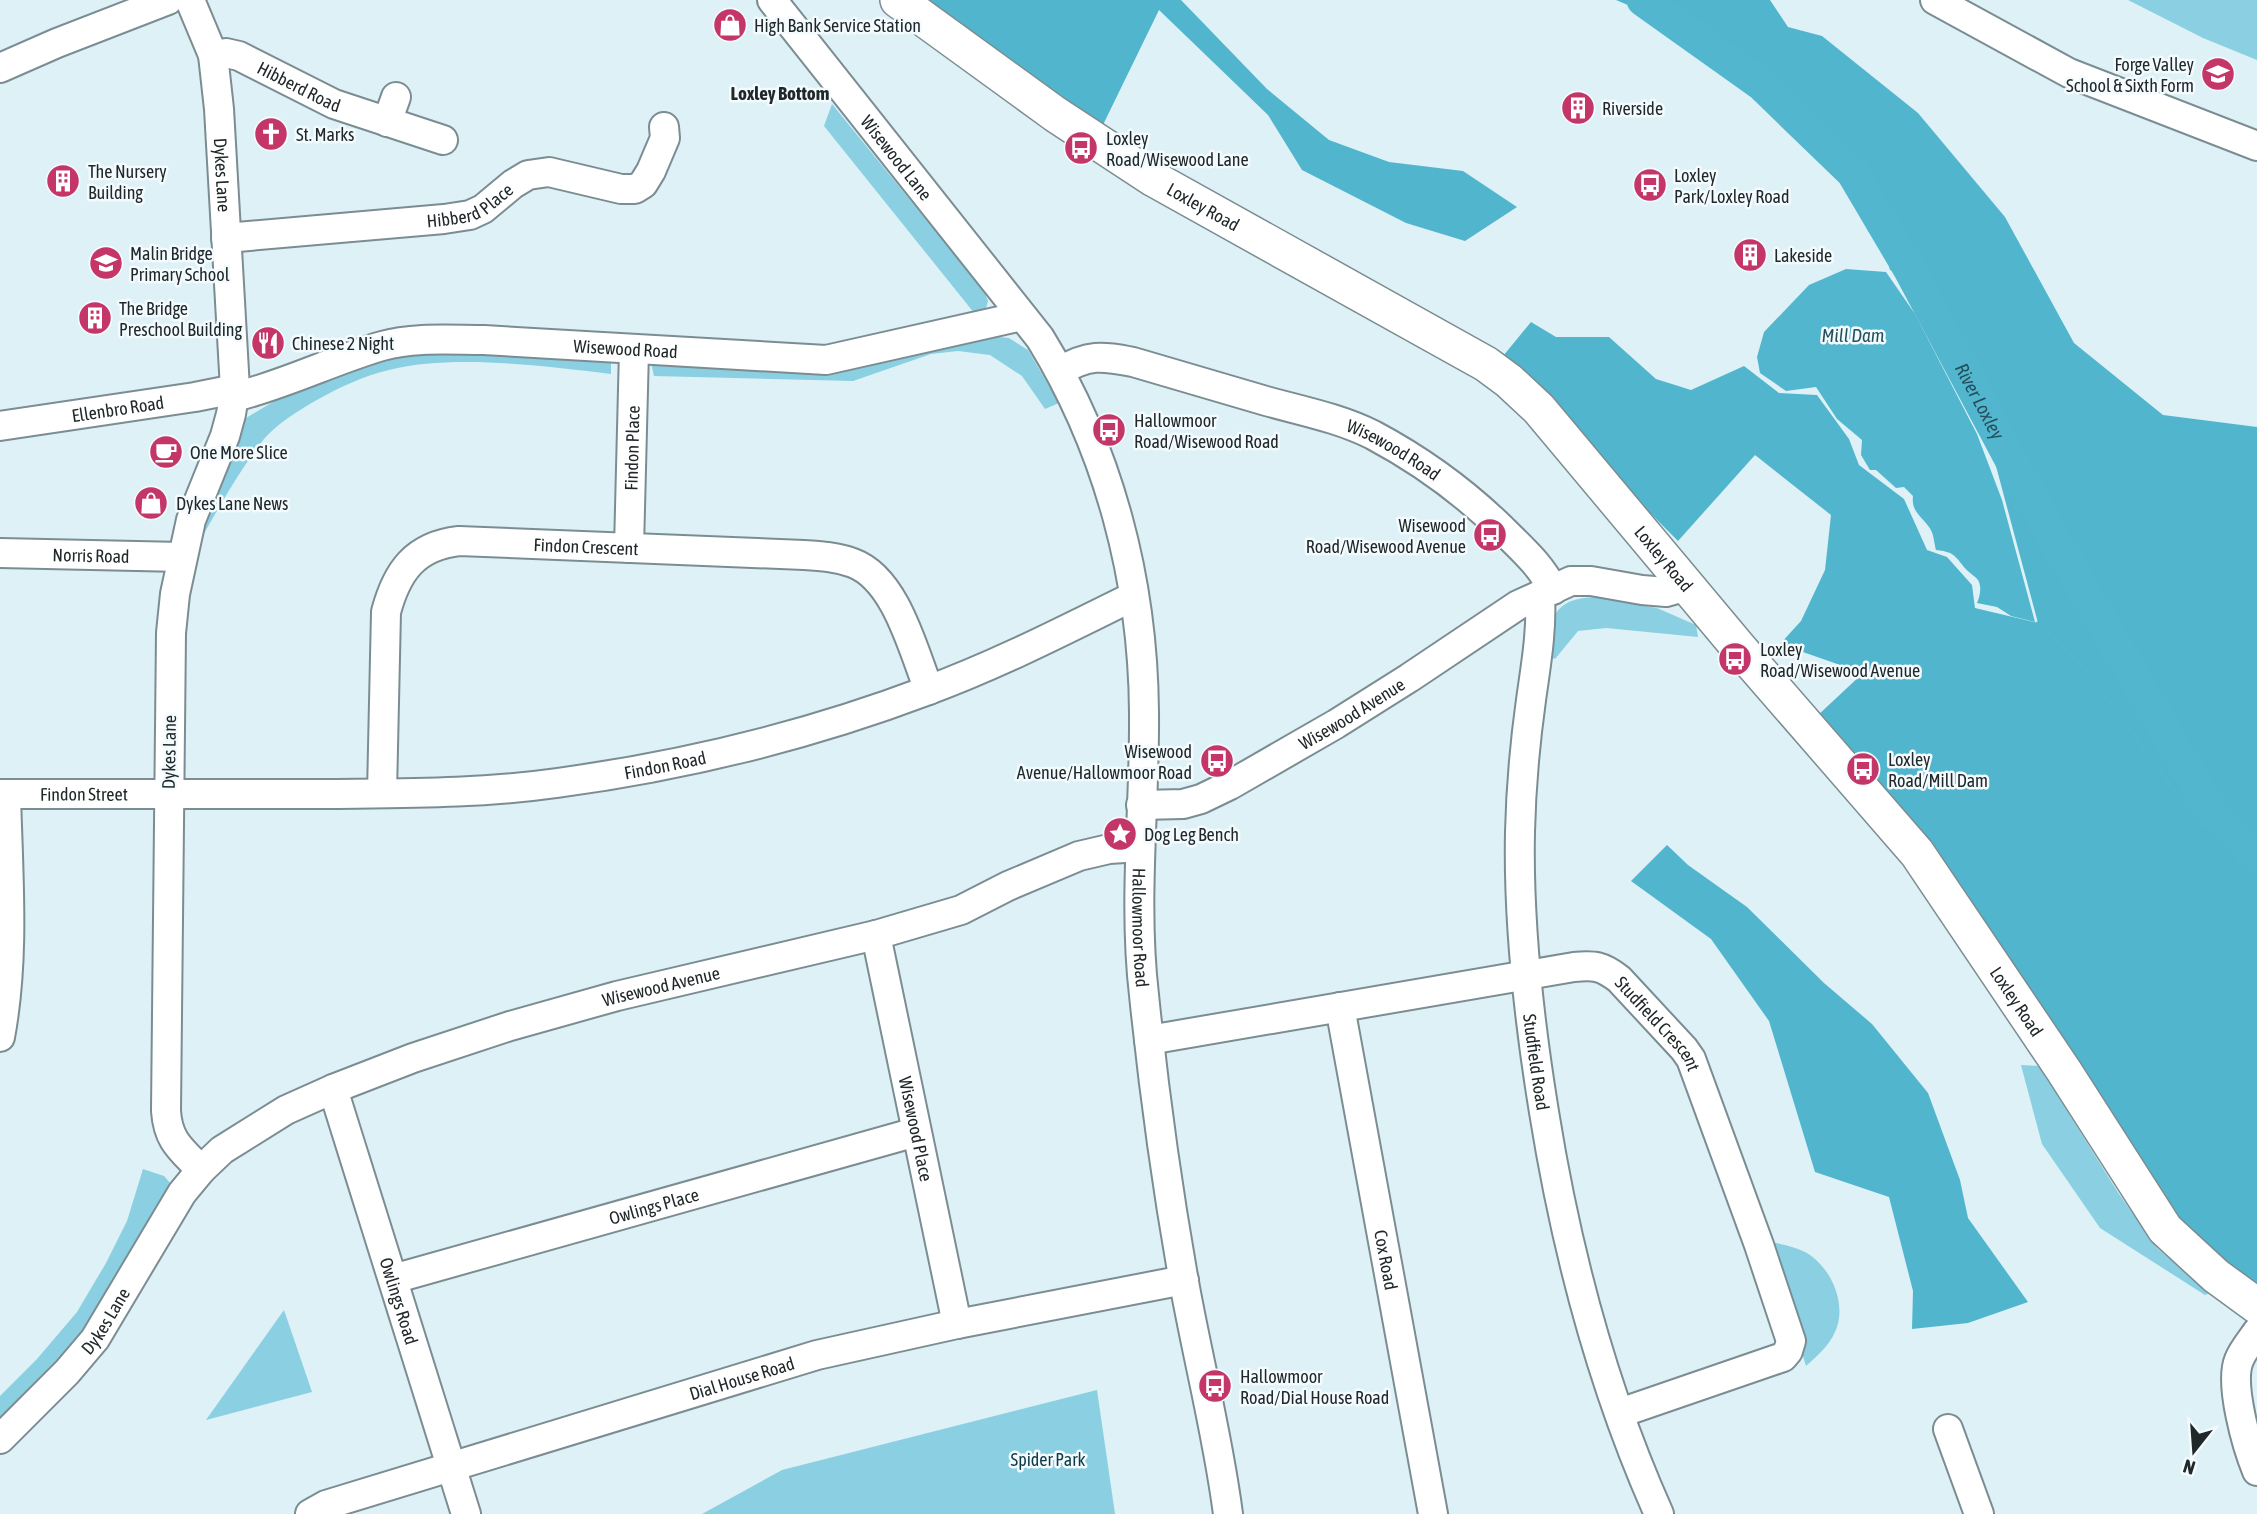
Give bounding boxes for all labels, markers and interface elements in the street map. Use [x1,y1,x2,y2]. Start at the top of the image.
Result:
shop icon: High Bank Service Station [711,6,749,44]
place label: High Bank Service Station [754,15,921,36]
place label: Forge Valley School & Sixth Form [2066,54,2194,96]
school or university icon: Forge Valley School & Sixth Form [2199,55,2237,93]
street label: Hibberd Road [254,57,343,116]
district label: Loxley Bottom [731,82,829,104]
building icon: Riverside [1559,89,1597,127]
place label: Riverside [1602,98,1663,119]
street label: Wisewood Lane [857,111,937,204]
church icon: St. Marks [252,115,290,153]
place label: St. Marks [296,124,354,145]
place label: Loxley Road/Wisewood Lane [1106,128,1249,170]
bus stop icon: Loxley Road/Wisewood Lane [1062,129,1100,167]
street label: Dykes Lane [210,137,235,213]
place label: The Nursery Building [88,161,167,203]
building icon: The Nursery Building [44,162,82,200]
place label: Loxley Park/Loxley Road [1674,165,1790,207]
bus stop icon: Loxley Park/Loxley Road [1631,166,1669,204]
street label: Hibberd Place [426,178,517,231]
street label: Loxley Road [1164,178,1243,235]
building icon: Lakeside [1731,236,1769,274]
place label: Malin Bridge Primary School [130,243,230,285]
school or university icon: Malin Bridge Primary School [87,244,125,282]
place label: Lakeside [1774,245,1832,266]
place label: The Bridge Preschool Building [119,298,243,340]
building icon: The Bridge Preschool Building [76,299,114,337]
restaurant icon: Chinese 2 Night [249,324,287,362]
water label: Mill Dam [1822,324,1885,346]
place label: Chinese 2 Night [292,333,394,354]
street label: Wisewood Road [573,335,678,362]
water label: River Loxley [1951,359,2009,443]
street label: Ellenbro Road [70,391,165,426]
street label: Findon Place [620,405,643,491]
place label: Hallowmoor Road/Wisewood Road [1134,410,1279,452]
bus stop icon: Hallowmoor Road/Wisewood Road [1090,411,1128,449]
street label: Wisewood Road [1344,414,1445,484]
cafe icon: One More Slice [147,433,185,471]
place label: One More Slice [190,442,288,463]
shop icon: Dykes Lane News [132,484,170,522]
place label: Dykes Lane News [176,493,288,514]
place label: Wisewood Road/Wisewood Avenue [1306,515,1466,557]
bus stop icon: Wisewood Road/Wisewood Avenue [1471,516,1509,554]
street label: Loxley Road [1631,521,1698,596]
street label: Findon Crescent [533,534,639,559]
street label: Norris Road [52,544,130,566]
place label: Loxley Road/Wisewood Avenue [1760,639,1920,681]
bus stop icon: Loxley Road/Wisewood Avenue [1716,640,1754,678]
street label: Wisewood Avenue [1295,673,1408,754]
street label: Dykes Lane [158,715,180,789]
place label: Wisewood Avenue/Hallowmoor Road [1017,741,1192,783]
bus stop icon: Wisewood Avenue/Hallowmoor Road [1198,742,1236,780]
street label: Findon Road [623,746,708,783]
place label: Loxley Road/Mill Dam [1888,749,1988,791]
bus stop icon: Loxley Road/Mill Dam [1844,750,1882,788]
street label: Findon Street [40,783,128,804]
place icon: Dog Leg Bench [1101,815,1139,853]
place label: Dog Leg Bench [1144,824,1239,845]
street label: Hallowmoor Road [1129,868,1154,988]
street label: Wisewood Avenue [600,962,722,1010]
street label: Loxley Road [1986,962,2048,1040]
street label: Studfield Crescent [1611,972,1705,1074]
street label: Studfield Road [1520,1013,1554,1112]
street label: Wisewood Place [895,1074,938,1183]
street label: Owlings Place [607,1183,701,1228]
street label: Cox Road [1371,1228,1402,1291]
street label: Owlings Road [376,1255,423,1347]
street label: Dykes Lane [77,1284,134,1358]
street label: Dial House Road [687,1352,797,1404]
place label: Hallowmoor Road/Dial House Road [1240,1366,1389,1408]
bus stop icon: Hallowmoor Road/Dial House Road [1196,1367,1234,1405]
north arrow [2159,1416,2229,1486]
park label: Spider Park [1011,1449,1085,1470]
text: N [2180,1455,2198,1479]

